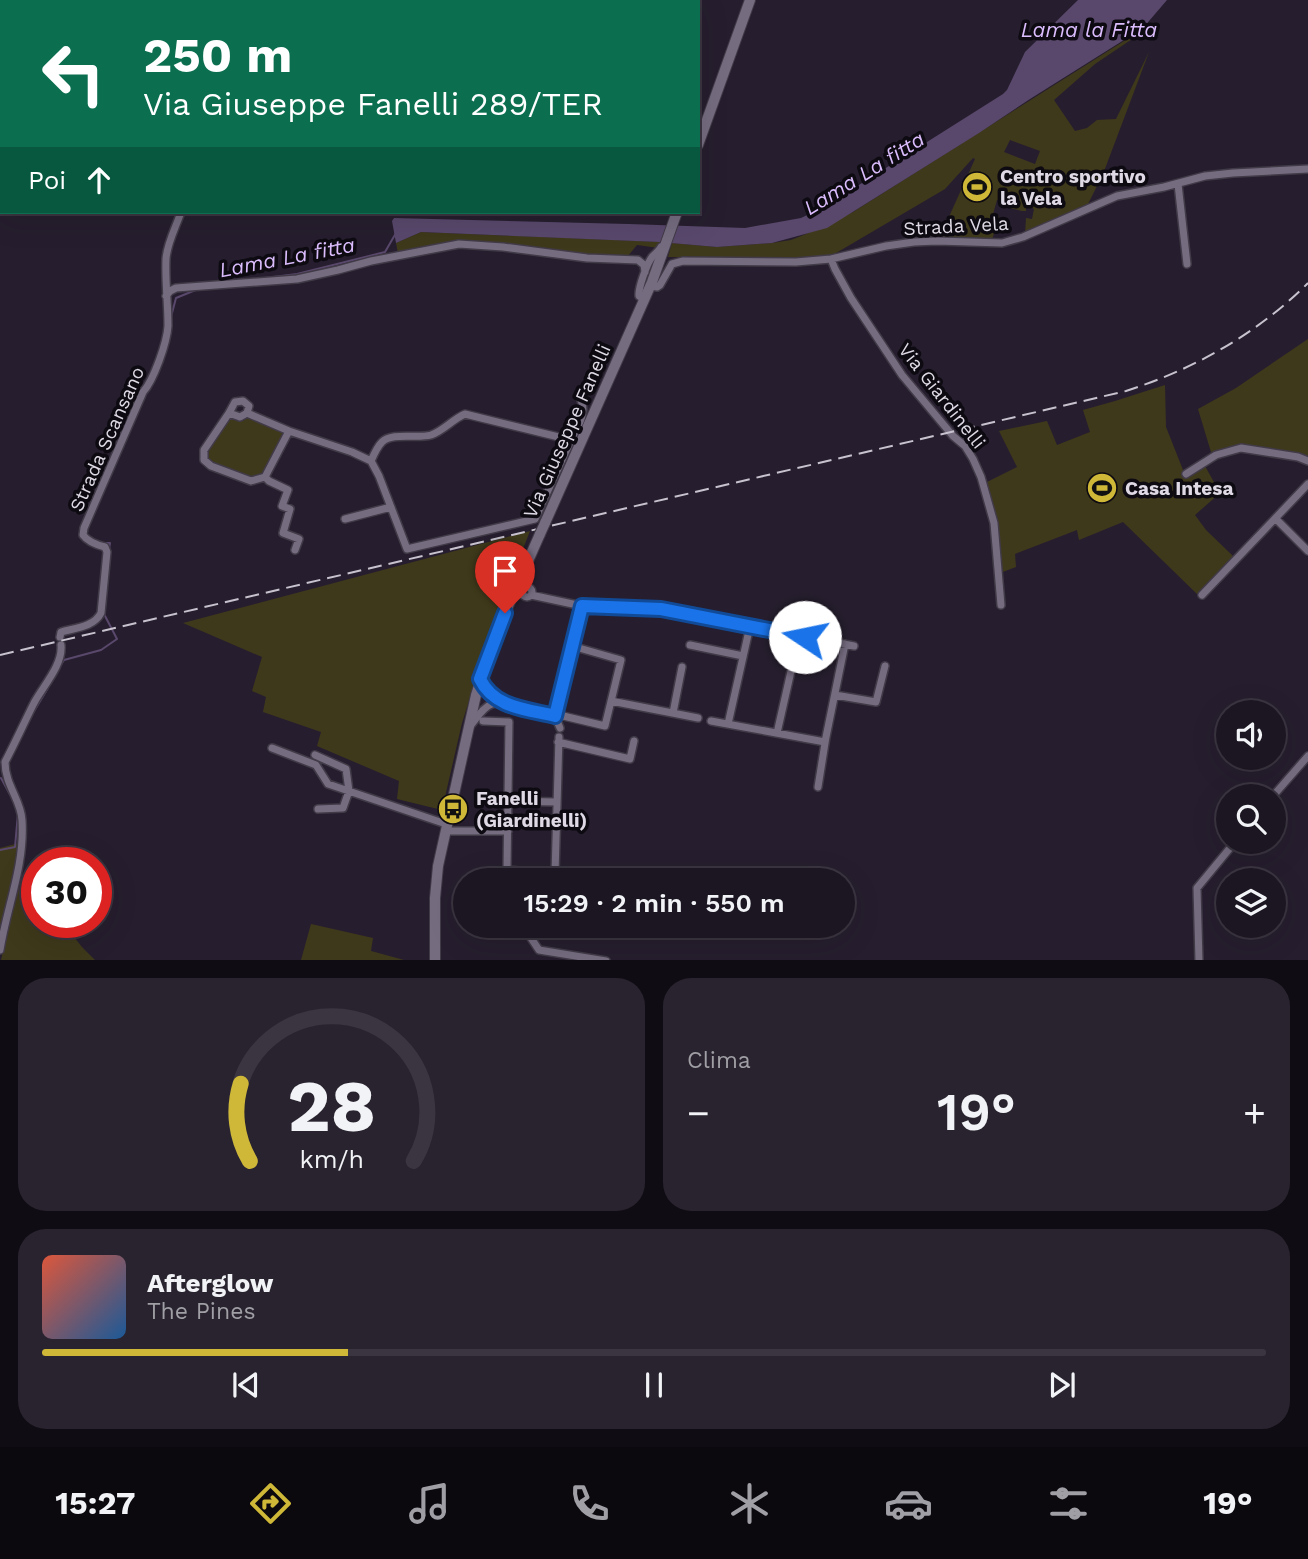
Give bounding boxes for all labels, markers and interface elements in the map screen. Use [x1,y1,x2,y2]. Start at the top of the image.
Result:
water label: Lama la Fitta [1021,17,1157,42]
text: 250 m [143,26,292,84]
icon: left [28,28,119,119]
text: Via Giuseppe Fanelli 289/TER [143,85,603,123]
water label: Lama La fitta [799,126,929,220]
icon: ahead [80,161,118,199]
text: Poi [28,165,66,195]
place label: Centro sportivo la Vela [1000,165,1146,210]
sports icon: Centro sportivo la Vela [960,170,994,204]
street label: Strada Vela [903,212,1009,240]
water label: Lama La fitta [217,232,357,282]
street label: Via Giardinelli [894,339,990,453]
street label: Via Giuseppe Fanelli [518,341,616,521]
street label: Strada Scansano [65,363,149,515]
sports icon: Casa Intesa [1085,471,1119,505]
place label: Casa Intesa [1125,477,1234,500]
pin [475,541,535,613]
icon: arrive [486,552,524,590]
position arrow [768,600,842,674]
map controls [1216,700,1286,938]
button: sound [1216,700,1286,770]
button: search [1216,784,1286,854]
place label: Fanelli (Giardinelli) [476,787,587,832]
bus stop icon: Fanelli (Giardinelli) [436,792,470,826]
speed limit sign: 30 [21,847,112,938]
button: layers [1216,868,1286,938]
text: 15:29 · 2 min · 550 m [524,888,784,918]
text: Clima [687,1047,751,1074]
text: 28 [287,1063,376,1149]
text: 19° [937,1082,1016,1143]
text: − [687,1091,710,1135]
text: + [1243,1091,1266,1135]
text: km/h [299,1144,364,1173]
text: Afterglow [147,1268,273,1298]
text: The Pines [147,1298,256,1325]
icon: previous [227,1366,265,1404]
icon: pause [635,1366,673,1404]
icon: next [1043,1366,1081,1404]
icon: directions [246,1479,295,1528]
icon: music [405,1479,454,1528]
icon: phone [565,1479,614,1528]
icon: climate [725,1479,774,1528]
icon: car [884,1479,933,1528]
icon: filters [1044,1479,1093,1528]
text: 15:27 [55,1484,135,1522]
text: 19° [1203,1484,1253,1522]

